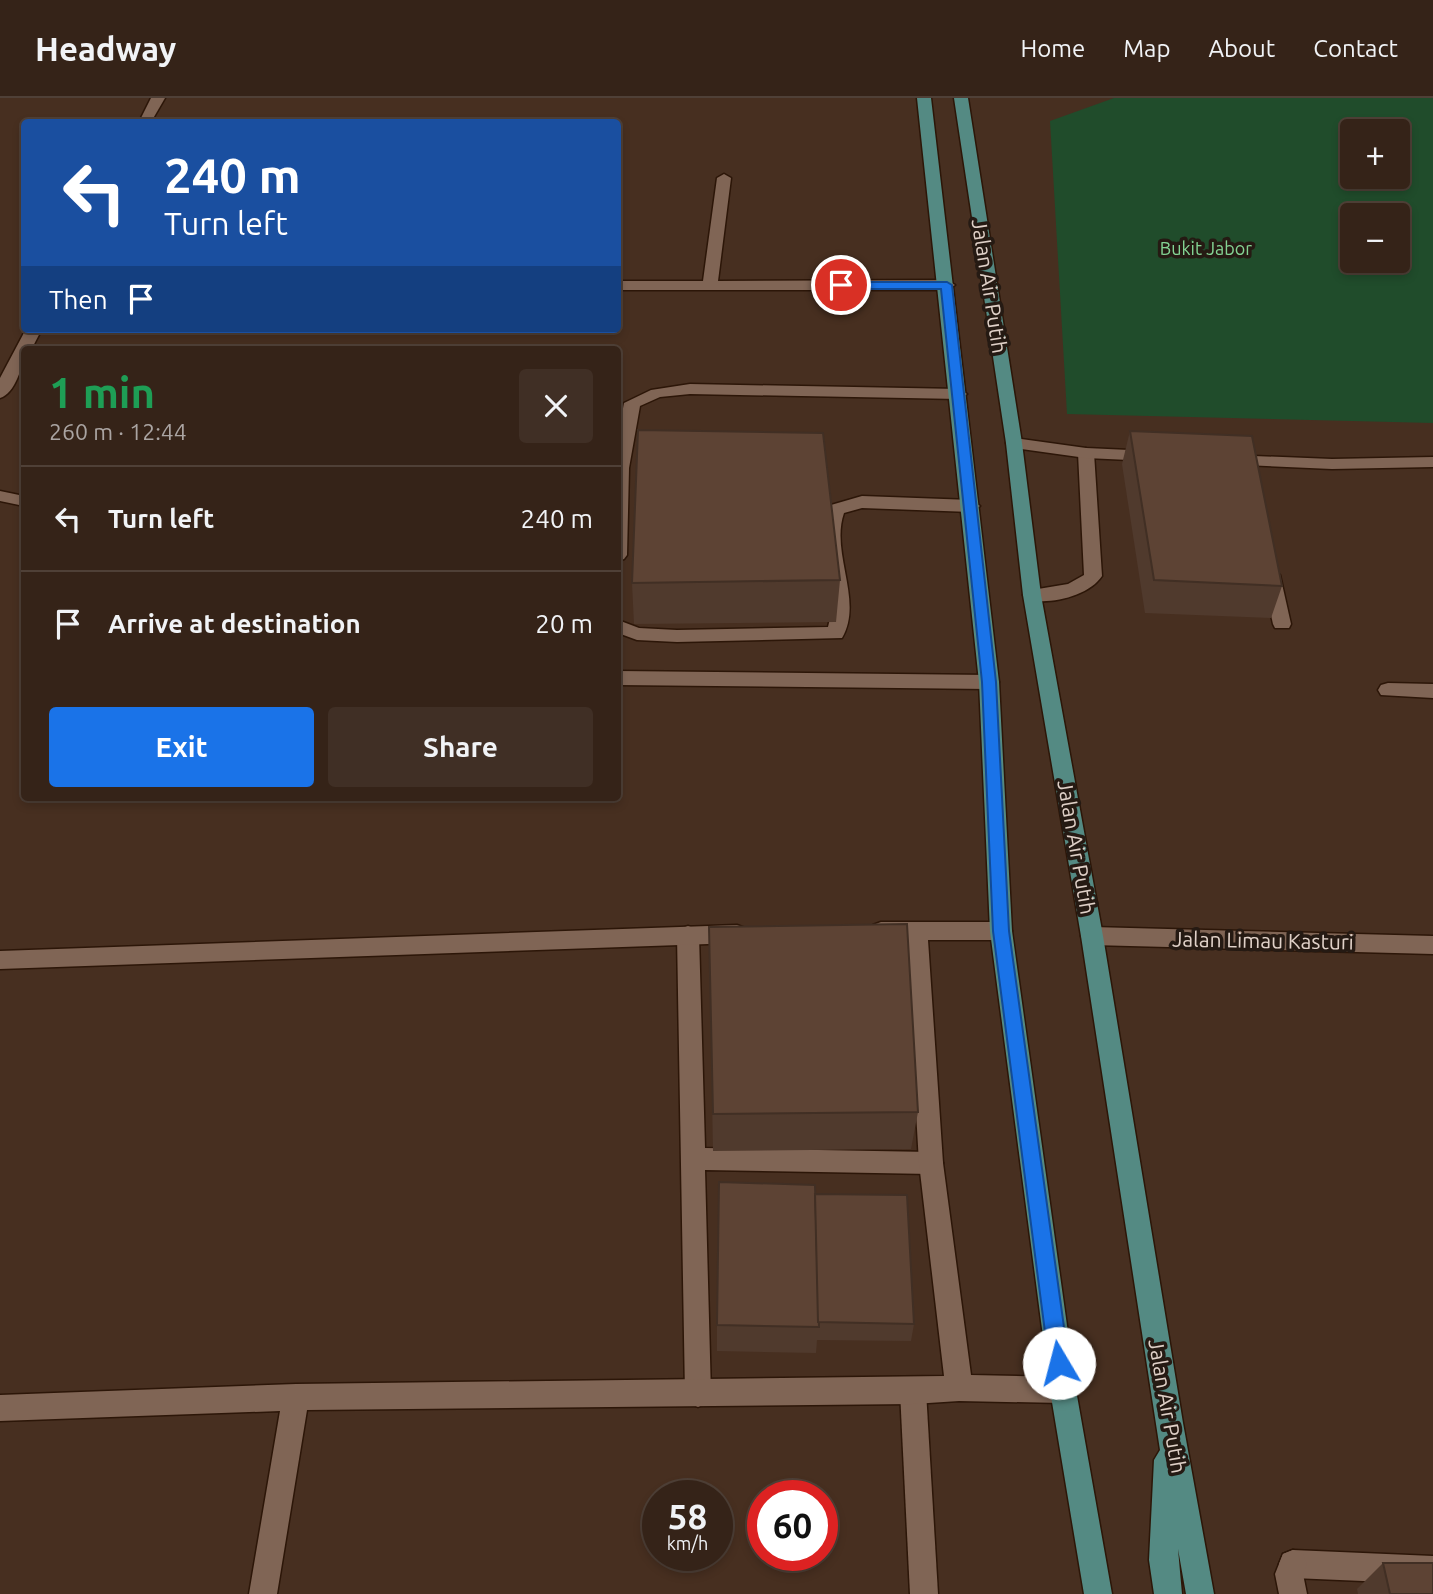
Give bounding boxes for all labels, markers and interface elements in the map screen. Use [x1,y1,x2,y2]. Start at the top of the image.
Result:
text: Headway [35,30,176,67]
text: Home [1020,35,1085,62]
text: Map [1123,35,1170,62]
text: About [1208,35,1275,62]
text: Contact [1313,35,1398,62]
map controls [1340,119,1410,273]
button: + [1340,119,1410,189]
icon: left [49,147,140,238]
text: 240 m [164,147,301,202]
button: − [1340,203,1410,273]
text: Turn left [164,205,288,241]
street label: Jalan Air Putih [968,217,1012,355]
park label: Bukit Jabor [1160,238,1252,258]
pin [811,255,871,315]
icon: arrive [822,266,860,304]
icon: arrive [122,280,160,318]
text: Then [49,285,108,314]
text: 1 min [49,369,155,416]
button: close [519,369,593,443]
text: 260 m · 12:44 [49,419,187,444]
icon: left [49,500,87,538]
text: Turn left [108,504,214,533]
text: 240 m [521,504,593,533]
icon: arrive [49,605,87,643]
text: Arrive at destination [108,609,361,638]
text: 20 m [535,609,593,638]
button: Exit [49,707,314,787]
button: Share [328,707,593,787]
street label: Jalan Air Putih [1053,778,1101,916]
street label: Jalan Limau Kasturi [1172,926,1354,954]
position arrow [1022,1326,1096,1400]
street label: Jalan Air Putih [1144,1337,1192,1475]
speed limit sign: 60 [747,1480,838,1571]
text: 58 [668,1496,707,1536]
text: km/h [667,1533,708,1553]

